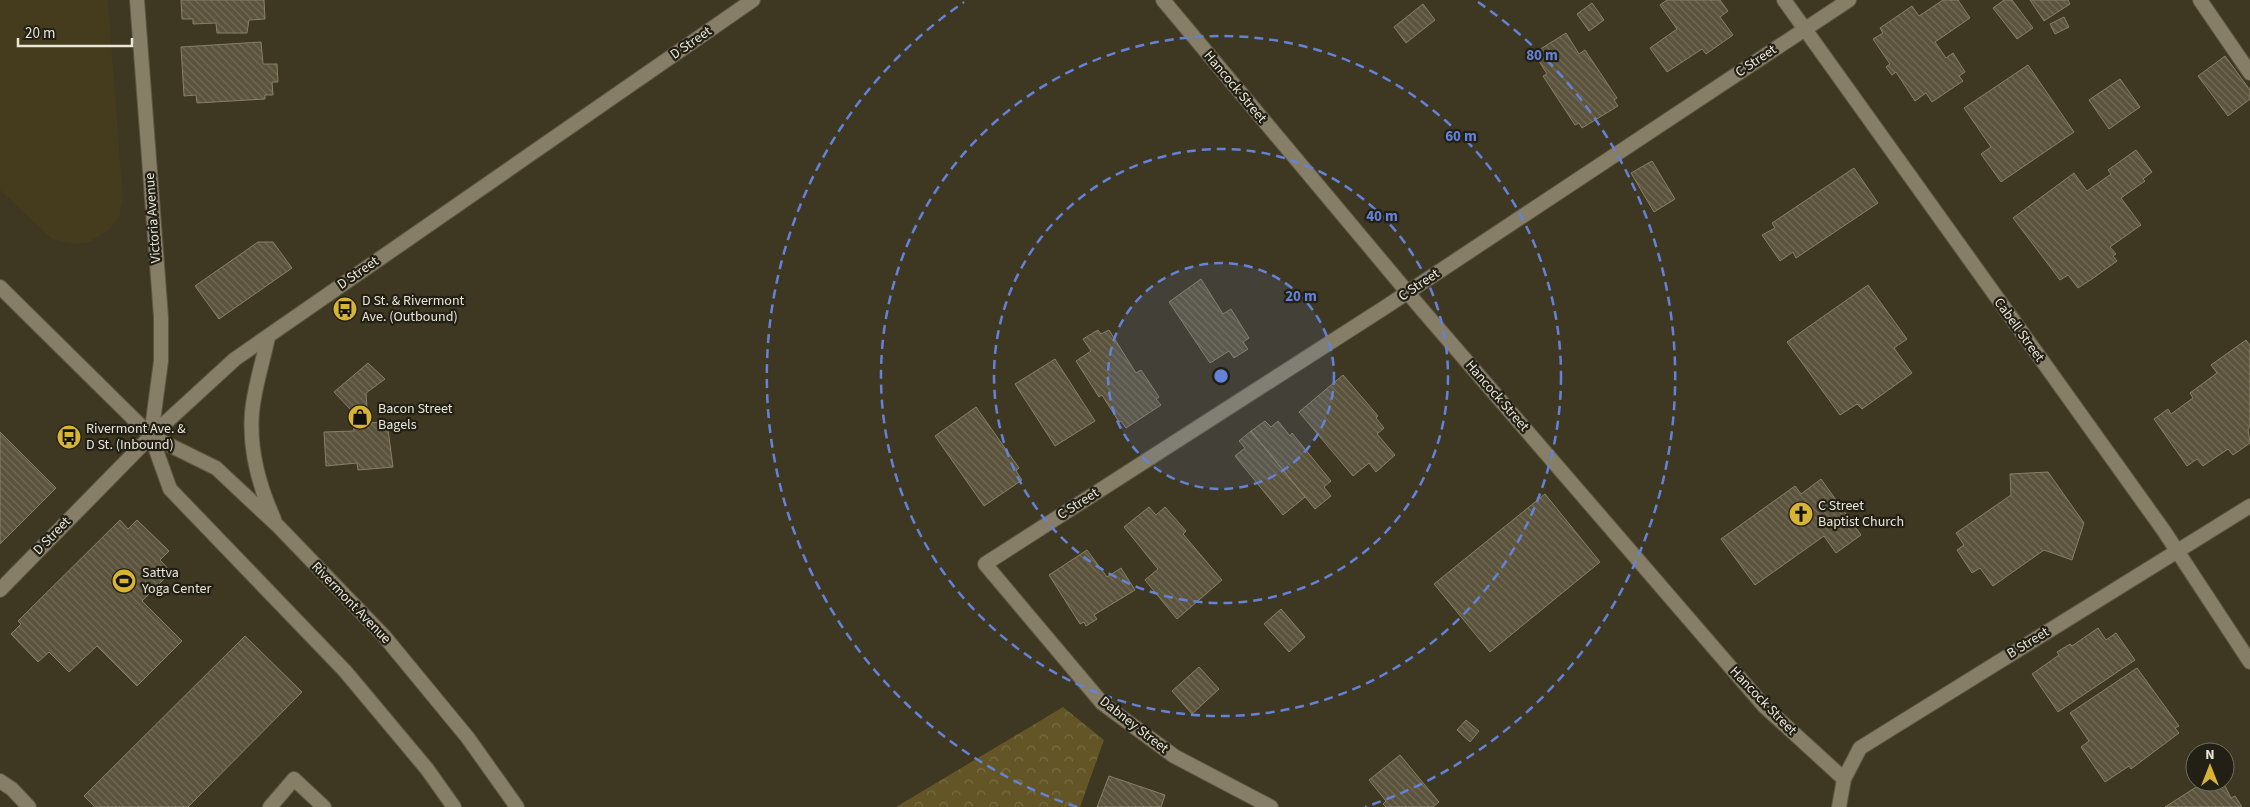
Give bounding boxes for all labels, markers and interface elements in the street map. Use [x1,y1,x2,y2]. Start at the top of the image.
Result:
scale bar [18,15,131,47]
street label: D Street [666,21,716,65]
text: 20 m [25,23,55,44]
street label: C Street [1731,40,1781,82]
text: 80 m [1526,45,1558,66]
street label: Hancock Street [1199,47,1271,128]
text: 60 m [1445,126,1477,147]
street label: Victoria Avenue [140,172,166,264]
text: 40 m [1366,206,1398,227]
street label: D Street [333,251,383,295]
street label: C Street [1394,264,1444,306]
text: 20 m [1285,286,1317,307]
place label: D St. & Rivermont Ave. (Outbound) [362,291,465,327]
street label: Cabell Street [1989,294,2049,366]
bus stop icon: D St. & Rivermont Ave. (Outbound) [332,296,358,322]
street label: Hancock Street [1460,356,1534,436]
centre of rings [1212,367,1230,385]
place label: Bacon Street Bagels [378,399,453,435]
shop icon: Bacon Street Bagels [347,404,373,430]
place label: Rivermont Ave. & D St. (Inbound) [86,419,186,455]
bus stop icon: Rivermont Ave. & D St. (Inbound) [56,424,82,450]
street label: C Street [1053,483,1103,525]
place label: C Street Baptist Church [1818,496,1904,532]
church icon: C Street Baptist Church [1788,501,1814,527]
street label: D Street [29,512,76,560]
street label: Rivermont Avenue [307,557,395,649]
place label: Sattva Yoga Center [141,563,211,599]
sports icon: Sattva Yoga Center [111,568,137,594]
street label: B Street [2003,622,2053,664]
street label: Hancock Street [1725,662,1801,740]
street label: Dabney Street [1095,692,1173,758]
north arrow [2185,742,2235,792]
text: N [2205,745,2215,765]

